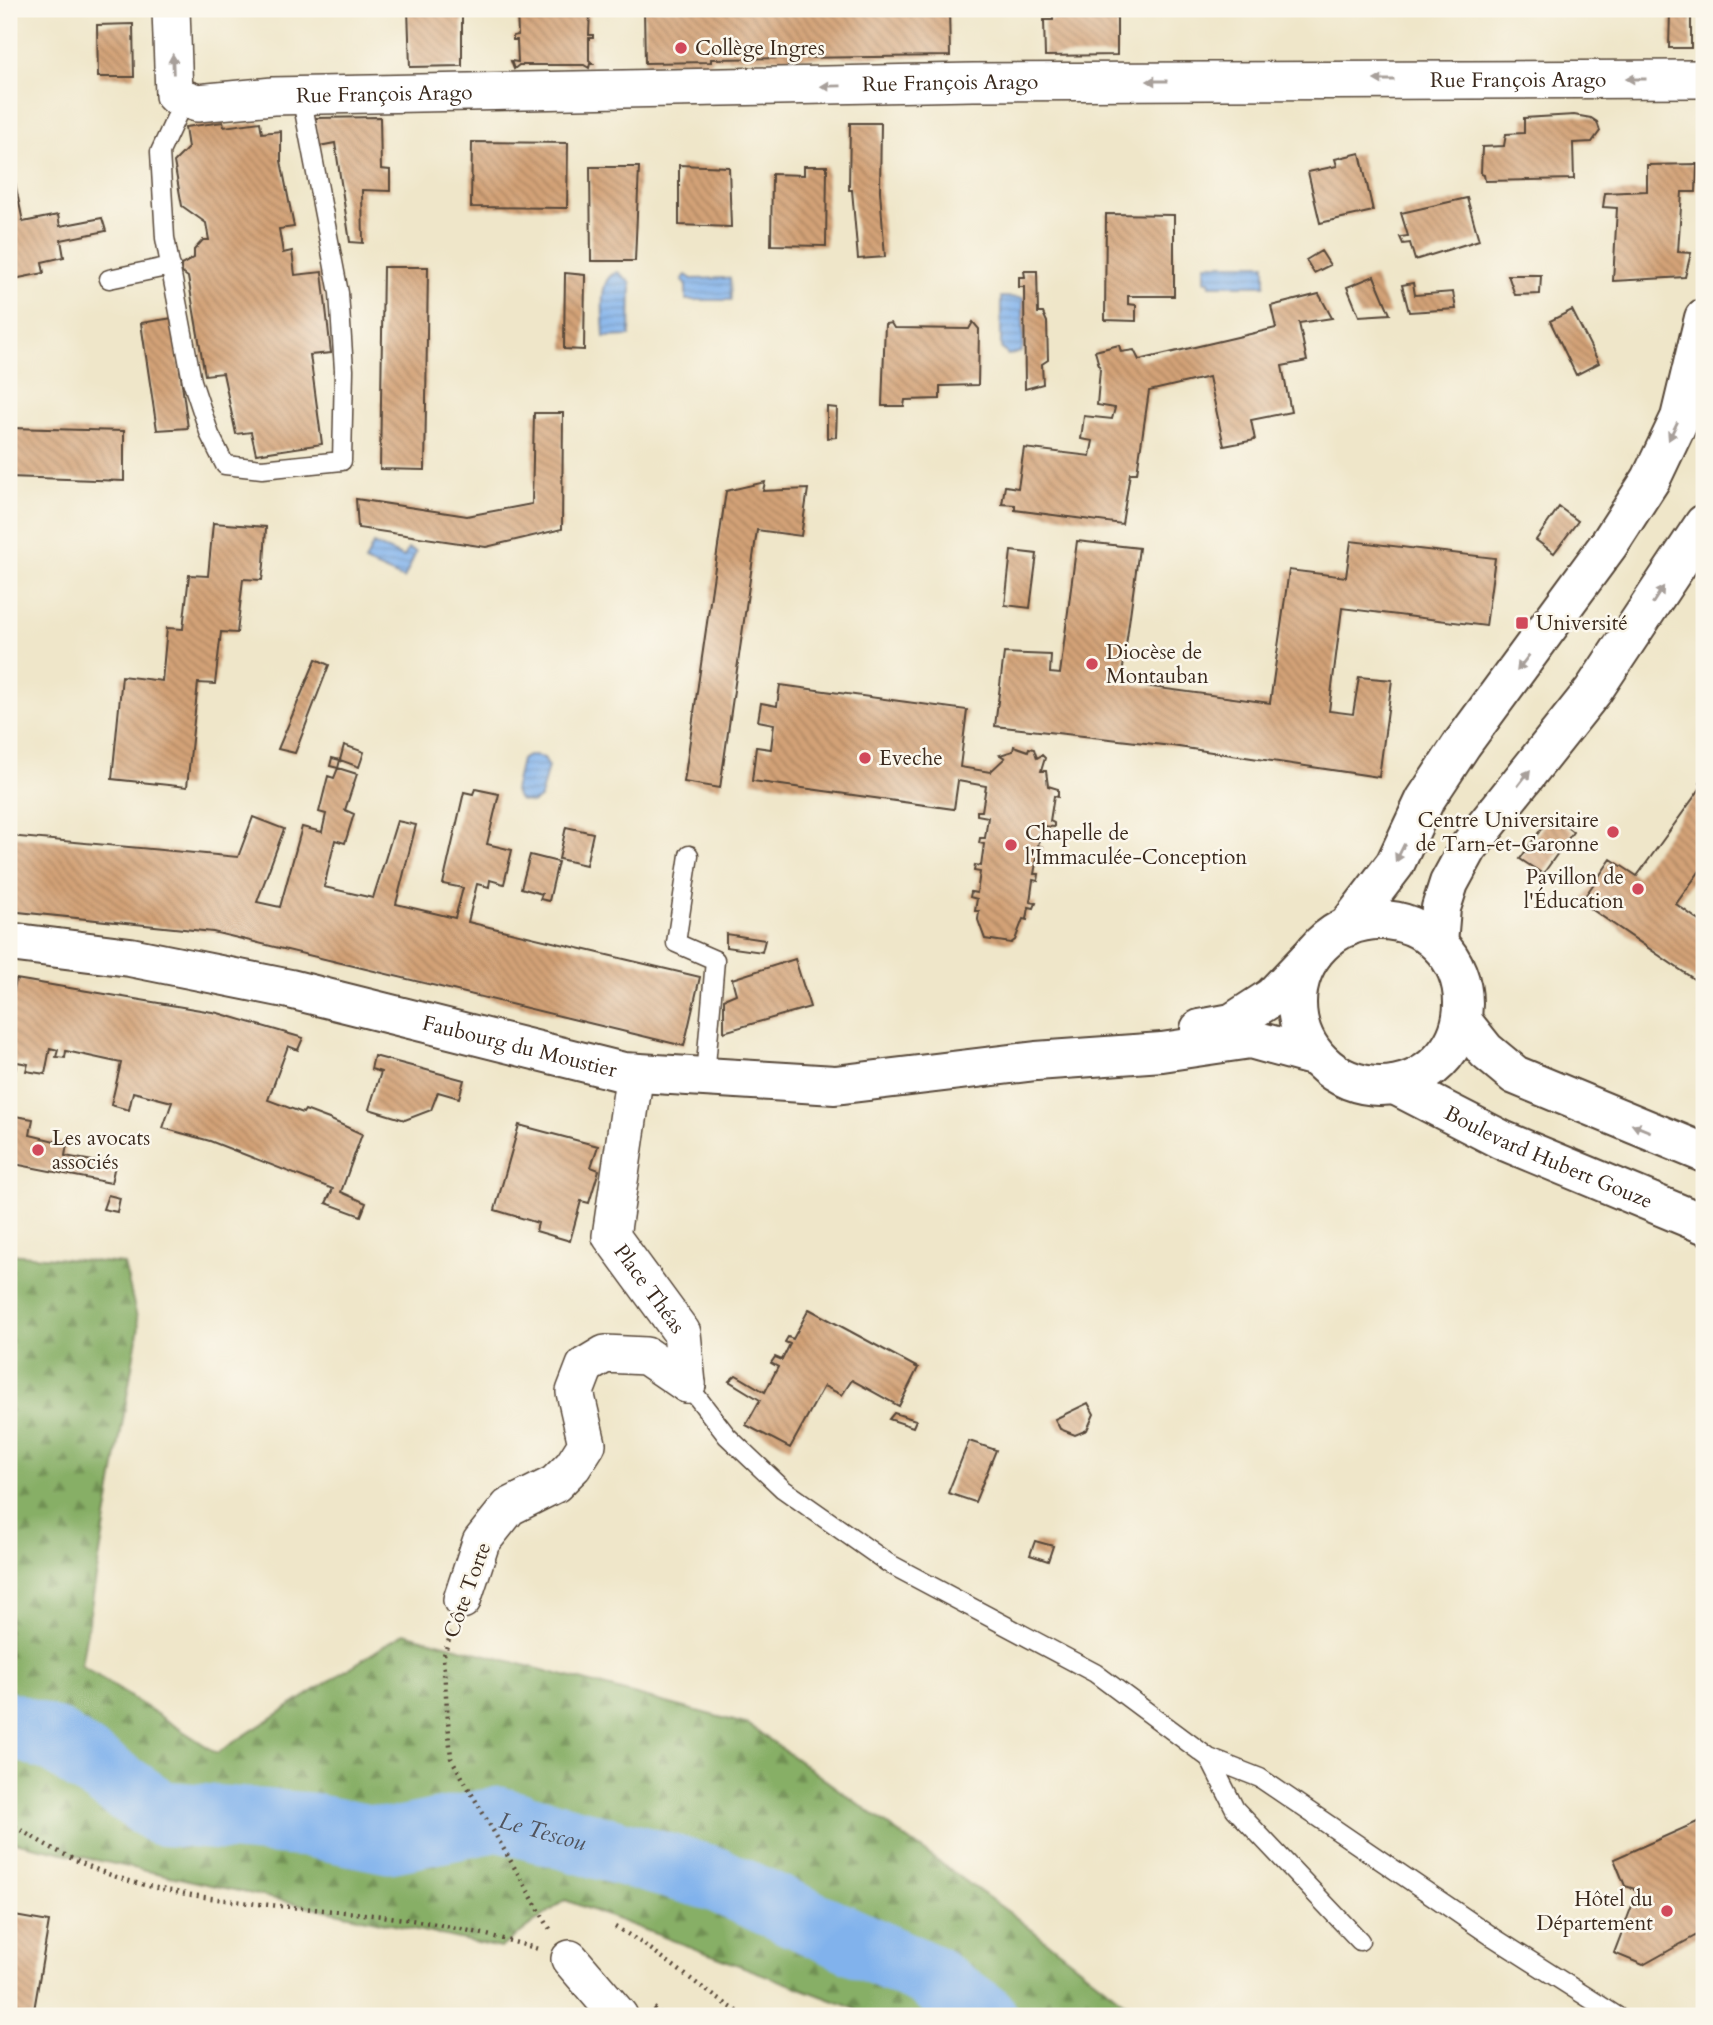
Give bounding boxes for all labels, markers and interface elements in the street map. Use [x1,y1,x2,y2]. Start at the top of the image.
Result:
place label: Collège Ingres [695,34,825,63]
marker: Collège Ingres [673,40,689,56]
one-way arrow [168,53,179,75]
street label: Rue François Arago [1430,65,1606,95]
street label: Rue François Arago [862,68,1038,99]
one-way arrow [1625,73,1647,85]
one-way arrow [1373,74,1395,86]
one-way arrow [1145,75,1167,87]
street label: Rue François Arago [296,78,473,111]
one-way arrow [820,80,842,92]
one-way arrow [1668,421,1679,441]
one-way arrow [1651,586,1665,604]
place label: Université [1536,609,1628,638]
marker: Université [1514,615,1530,631]
place label: Diocèse de Montauban [1106,638,1209,691]
one-way arrow [1516,653,1531,671]
marker: Diocèse de Montauban [1084,656,1100,672]
place label: Eveche [879,744,943,773]
marker: Eveche [857,750,873,766]
one-way arrow [1516,770,1531,788]
place label: Centre Universitaire de Tarn-et-Garonne [1416,806,1599,859]
place label: Chapelle de l'Immaculée-Conception [1025,819,1247,872]
marker: Centre Universitaire de Tarn-et-Garonne [1605,824,1621,840]
marker: Chapelle de l'Immaculée-Conception [1003,837,1019,853]
one-way arrow [1394,843,1405,863]
place label: Pavillon de l'Éducation [1524,863,1624,916]
marker: Pavillon de l'Éducation [1630,881,1646,897]
street label: Faubourg du Moustier [419,1009,620,1085]
street label: Boulevard Hubert Gouze [1439,1099,1657,1216]
one-way arrow [1630,1122,1651,1133]
place label: Les avocats associés [52,1124,150,1177]
marker: Les avocats associés [30,1142,46,1158]
street label: Place Théas [607,1238,692,1340]
street label: Côte Torte [437,1538,498,1642]
water label: Le Tescou [495,1805,590,1859]
place label: Hôtel du Département [1536,1885,1653,1938]
marker: Hôtel du Département [1659,1903,1675,1919]

